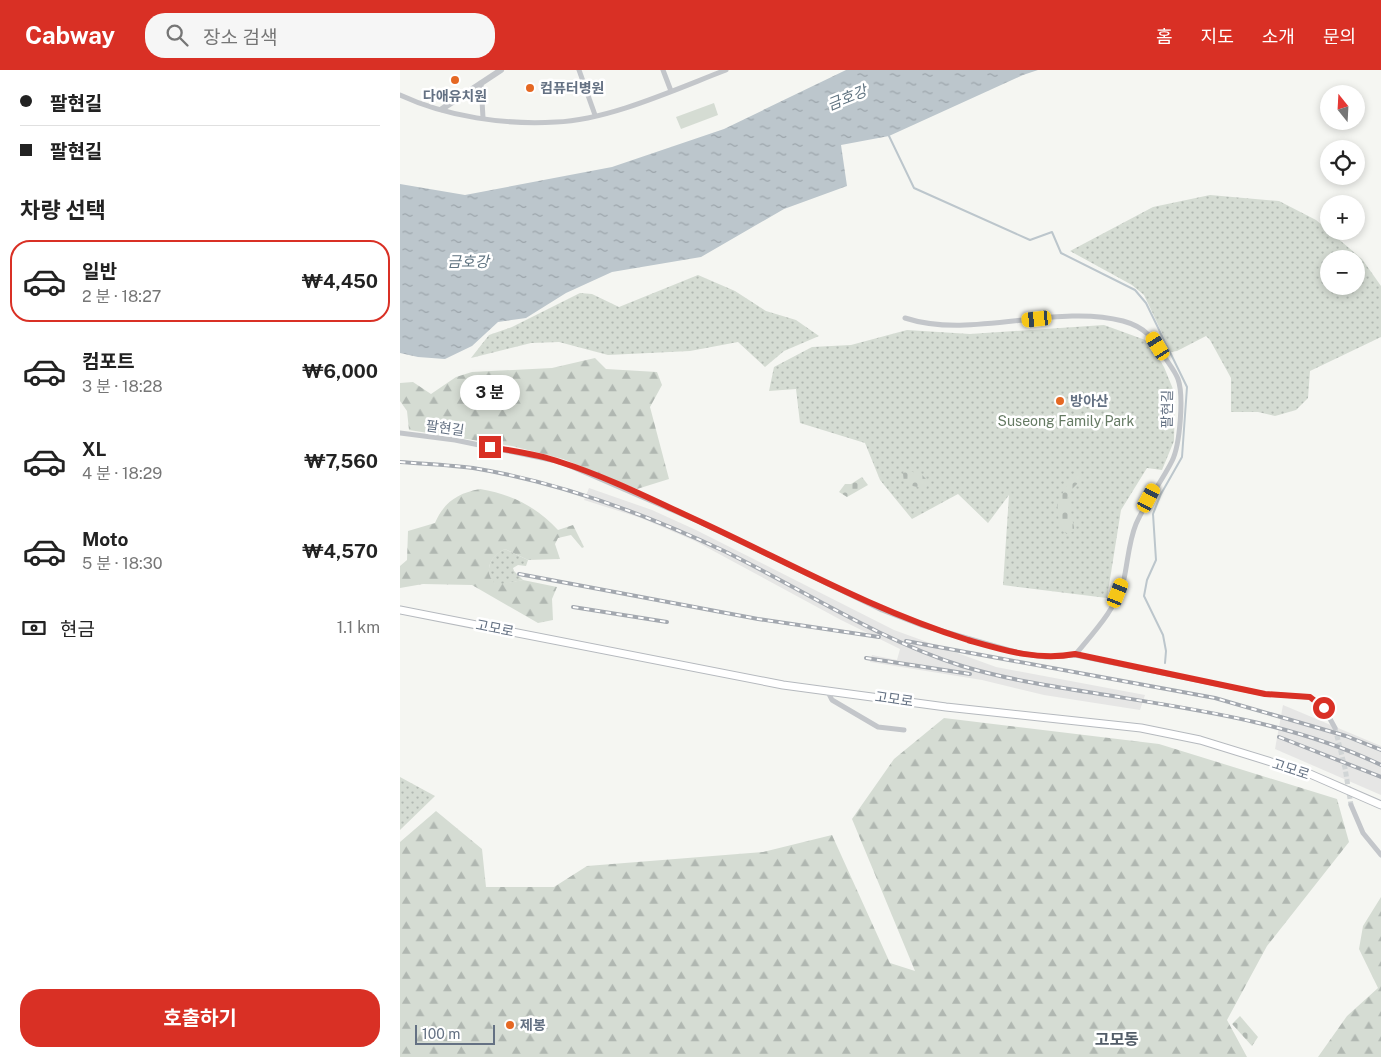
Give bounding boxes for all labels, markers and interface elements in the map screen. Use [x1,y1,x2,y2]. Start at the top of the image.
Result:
search box [145,13,495,58]
text: Cabway [25,21,115,49]
icon: search [163,21,191,49]
text: 장소 검색 [203,26,277,48]
text: 홈 [1156,26,1173,47]
text: 지도 [1201,26,1234,47]
text: 소개 [1262,26,1295,47]
text: 문의 [1323,26,1356,47]
marker: 다애유치원 [449,74,461,86]
place label: 컴퓨터병원 [540,80,604,96]
water label: 금호강 [824,81,871,113]
marker: 컴퓨터병원 [524,82,536,94]
north arrow [1320,85,1365,130]
map controls [1320,85,1365,295]
place label: 다애유치원 [423,88,487,104]
text: 팔현길 [50,92,102,114]
text: 팔현길 [50,140,102,162]
button: locate [1320,140,1365,185]
button: + [1320,195,1365,240]
text: 차량 선택 [20,197,106,223]
button: − [1320,250,1365,295]
water label: 금호강 [447,253,491,270]
icon: car [22,259,67,304]
text: 일반 [82,260,117,282]
text: ₩4,450 [302,270,378,292]
text: 2 분 · 18:27 [82,287,161,306]
car [1021,310,1052,328]
car [1143,329,1172,363]
icon: car [22,349,67,394]
text: 컴포트 [82,350,134,372]
text: ₩6,000 [302,360,378,382]
callout: 3 분 [460,374,520,410]
text: 3 분 · 18:28 [82,377,163,396]
text: 3 분 [476,383,504,402]
street label: 팔현길 [1159,390,1175,428]
place label: 방아산 [1070,393,1109,409]
marker: 방아산 [1054,395,1066,407]
park label: Suseong Family Park [998,413,1135,429]
street label: 팔현길 [425,417,465,439]
route end [479,436,501,458]
text: XL [82,438,107,460]
icon: car [22,439,67,484]
text: ₩7,560 [304,450,378,472]
text: 4 분 · 18:29 [82,464,162,483]
car [1135,481,1162,515]
text: Moto [82,528,128,550]
icon: car [22,529,67,574]
text: ₩4,570 [302,540,378,562]
text: 5 분 · 18:30 [82,554,162,573]
car [1105,576,1130,610]
icon: cash [20,614,48,642]
street label: 고모로 [475,616,516,640]
text: 현금 [60,618,95,640]
text: 1.1 km [337,618,380,637]
street label: 고모로 [874,688,914,710]
route start [1313,697,1335,719]
street label: 고모로 [1270,755,1312,783]
button: 호출하기 [20,989,380,1047]
place label: 제봉 [520,1017,546,1033]
marker: 제봉 [504,1019,516,1031]
scale bar [415,1022,495,1045]
text: 100 m [422,1026,460,1042]
district label: 고모동 [1095,1030,1139,1049]

